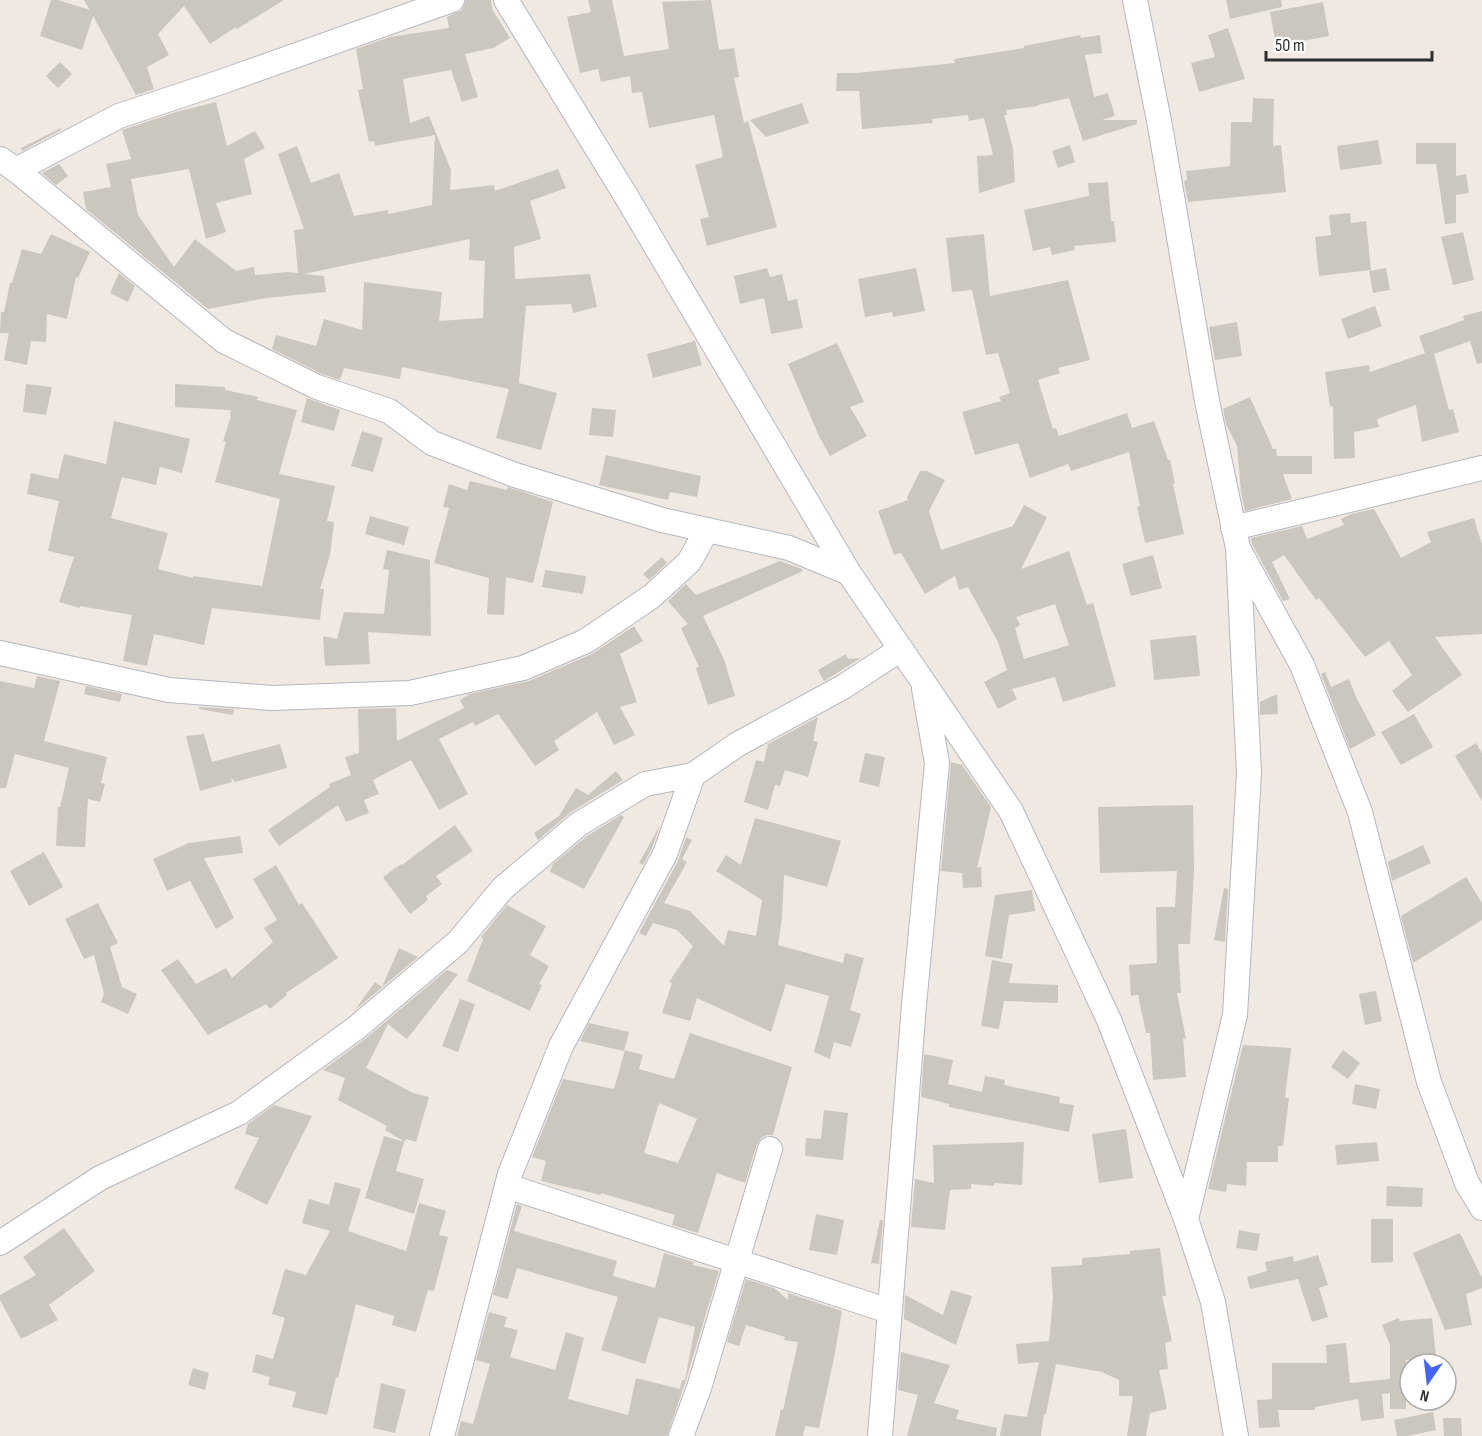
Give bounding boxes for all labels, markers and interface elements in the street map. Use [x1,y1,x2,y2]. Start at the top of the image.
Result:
scale bar [1266,24,1432,62]
text: 50 m [1275,35,1305,56]
north arrow [1398,1352,1458,1412]
text: N [1418,1385,1431,1405]

